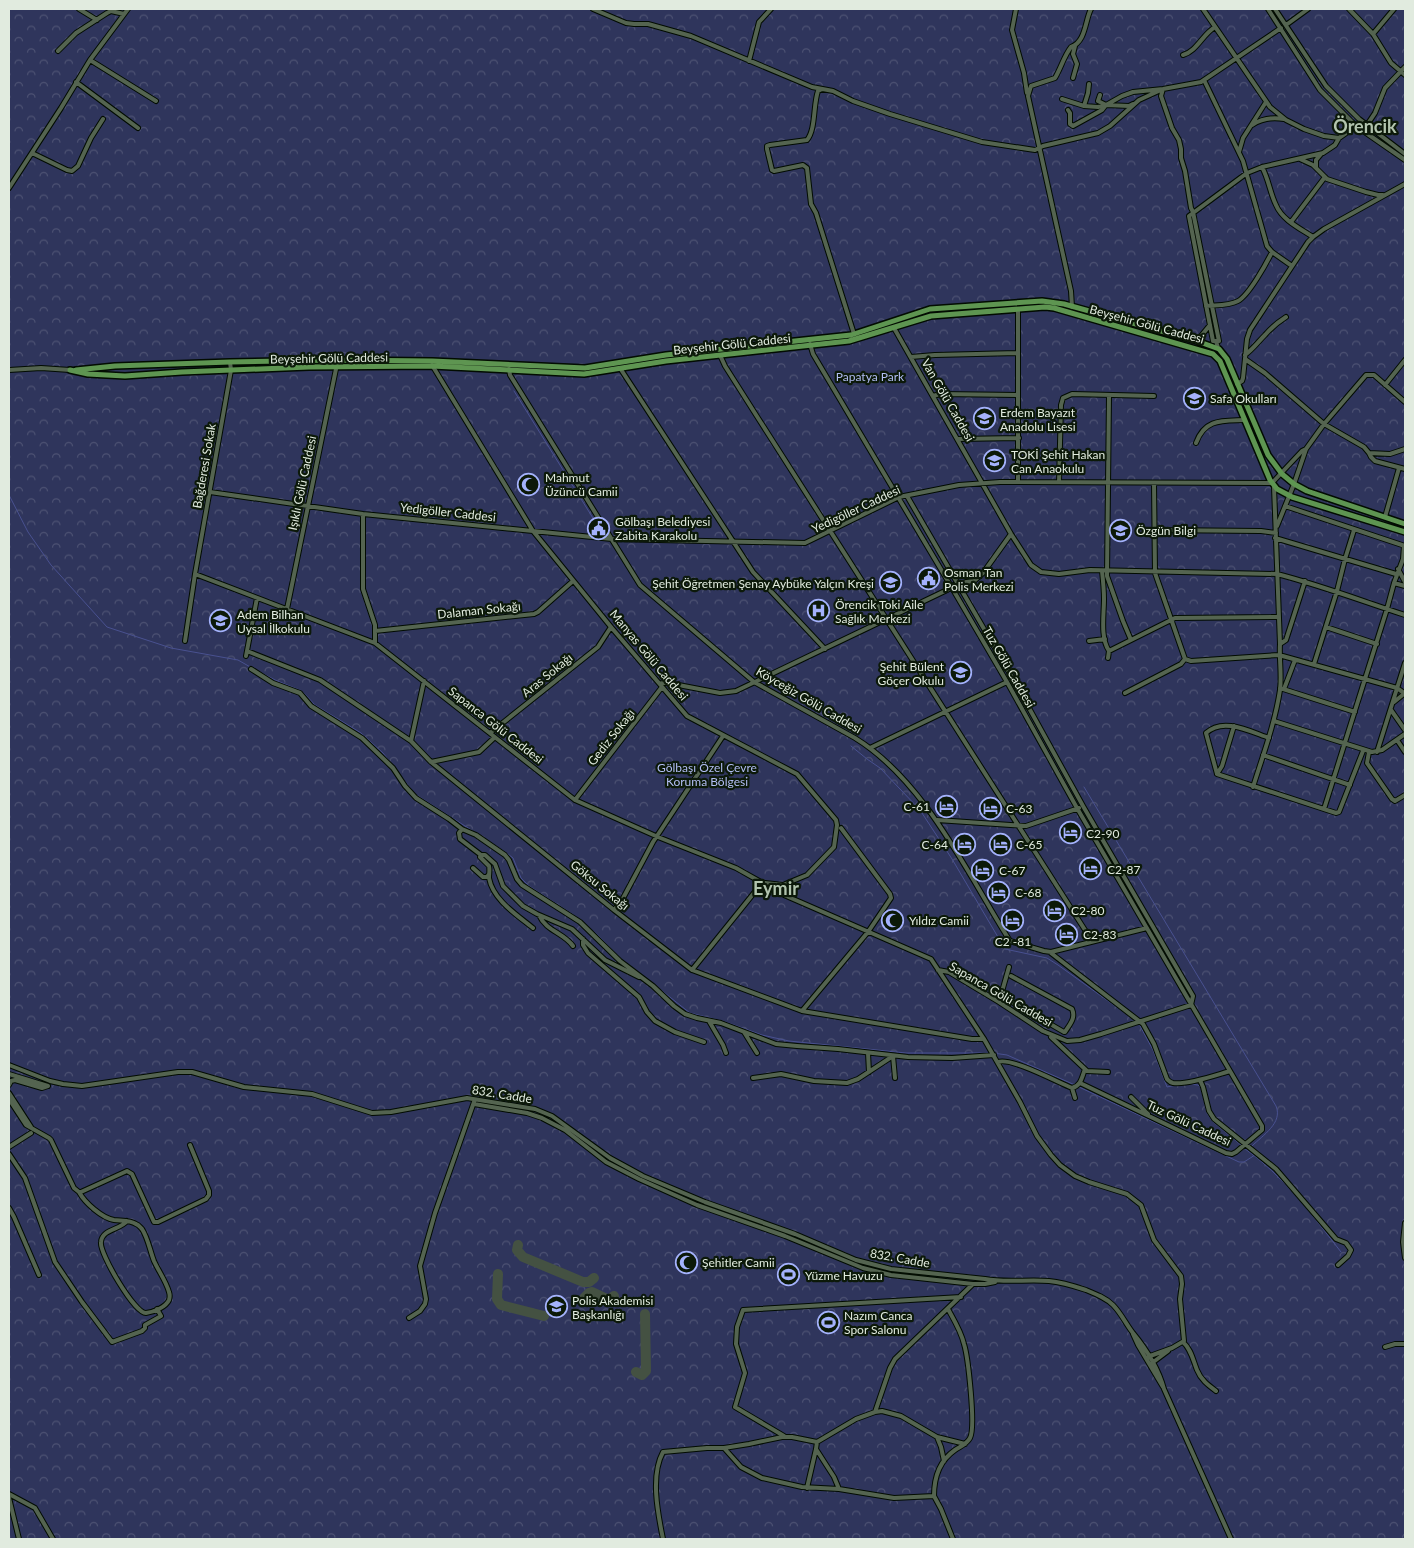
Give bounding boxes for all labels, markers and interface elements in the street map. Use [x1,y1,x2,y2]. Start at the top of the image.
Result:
district label: Örencik [1333,115,1397,137]
street label: Beyşehir Gölü Caddesi [1088,301,1206,347]
street label: Beyşehir Gölü Caddesi [672,330,792,358]
street label: Beyşehir Gölü Caddesi [270,349,388,367]
street label: Van Gölü Caddesi [918,356,978,444]
park label: Papatya Park [836,369,905,384]
school or university icon: Safa Okulları [1182,386,1206,410]
place label: Safa Okulları [1210,391,1277,406]
place label: Erdem Bayazıt Anadolu Lisesi [1000,405,1076,434]
school or university icon: Erdem Bayazıt Anadolu Lisesi [972,407,996,431]
street label: Bağderesi Sokak [189,422,219,510]
street label: Işıklı Gölü Caddesi [285,434,319,532]
place label: TOKİ Şehit Hakan Can Anaokulu [1011,447,1105,476]
school or university icon: TOKİ Şehit Hakan Can Anaokulu [983,449,1007,473]
place label: Mahmut Üzüncü Camii [545,470,618,499]
mosque icon: Mahmut Üzüncü Camii [517,472,541,496]
street label: Yedigöller Caddesi [809,482,903,536]
street label: Yedigöller Caddesi [399,500,497,524]
place label: Gölbaşı Belediyesi Zabita Karakolu [615,514,710,543]
public building icon: Gölbaşı Belediyesi Zabita Karakolu [587,516,611,540]
school or university icon: Özgün Bilgi [1108,518,1132,542]
place label: Özgün Bilgi [1136,523,1196,538]
place label: Osman Tan Polis Merkezi [944,565,1014,594]
public building icon: Osman Tan Polis Merkezi [916,567,940,591]
school or university icon: Şehit Öğretmen Şenay Aybüke Yalçın Kreşi [878,571,902,595]
place label: Şehit Öğretmen Şenay Aybüke Yalçın Kreşi [652,576,874,591]
place label: Örencik Toki Aile Sağlık Merkezi [835,597,923,626]
street label: Dalaman Sokağı [437,598,521,622]
hospital icon: Örencik Toki Aile Sağlık Merkezi [807,599,831,623]
place label: Adem Bilhan Uysal İlkokulu [237,607,310,636]
street label: Manyas Gölü Caddesi [607,607,691,703]
school or university icon: Adem Bilhan Uysal İlkokulu [209,609,233,633]
street label: Tuz Gölü Caddesi [980,624,1038,710]
street label: Aras Sokağı [519,650,575,700]
place label: Şehit Bülent Göçer Okulu [878,659,945,688]
school or university icon: Şehit Bülent Göçer Okulu [948,661,972,685]
street label: Köyceğiz Gölü Caddesi [753,664,865,736]
street label: Sapanca Gölü Caddesi [445,683,547,767]
street label: Gediz Sokağı [584,706,638,768]
park label: Gölbaşı Özel Çevre Koruma Bölgesi [657,760,757,789]
hotel icon: C-61 [934,794,958,818]
hotel icon: C-63 [978,796,1002,820]
place label: C-61 [904,799,930,814]
place label: C-63 [1006,801,1032,816]
hotel icon: C2-90 [1058,821,1082,845]
place label: C2-90 [1086,826,1119,841]
hotel icon: C-64 [952,832,976,856]
hotel icon: C-65 [988,832,1012,856]
place label: C-64 [922,837,948,852]
place label: C-65 [1016,837,1042,852]
street label: Göksu Sokağı [568,857,632,913]
hotel icon: C2-87 [1079,857,1103,881]
hotel icon: C-67 [971,858,995,882]
place label: C2-87 [1107,862,1140,877]
place label: C-67 [999,863,1025,878]
district label: Eymir [753,877,799,899]
hotel icon: C-68 [987,880,1011,904]
place label: C-68 [1015,885,1041,900]
hotel icon: C2-80 [1043,898,1067,922]
place label: C2-80 [1071,903,1104,918]
mosque icon: Yıldız Camii [881,908,905,932]
hotel icon: C2 -81 [1001,908,1025,932]
place label: Yıldız Camii [909,913,969,928]
hotel icon: C2-83 [1055,922,1079,946]
place label: C2-83 [1083,927,1116,942]
place label: C2 -81 [995,934,1031,949]
street label: Sapanca Gölü Caddesi [947,958,1055,1030]
street label: 832. Cadde [471,1082,533,1106]
street label: Tuz Gölü Caddesi [1145,1097,1233,1149]
street label: 832. Cadde [869,1245,931,1271]
mosque icon: Şehitler Camii [674,1250,698,1274]
place label: Şehitler Camii [702,1255,775,1270]
sports icon: Yüzme Havuzu [777,1263,801,1287]
place label: Yüzme Havuzu [805,1268,883,1283]
place label: Polis Akademisi Başkanlığı [572,1293,653,1322]
school or university icon: Polis Akademisi Başkanlığı [544,1295,568,1319]
place label: Nazım Canca Spor Salonu [844,1308,913,1337]
sports icon: Nazım Canca Spor Salonu [816,1310,840,1334]

